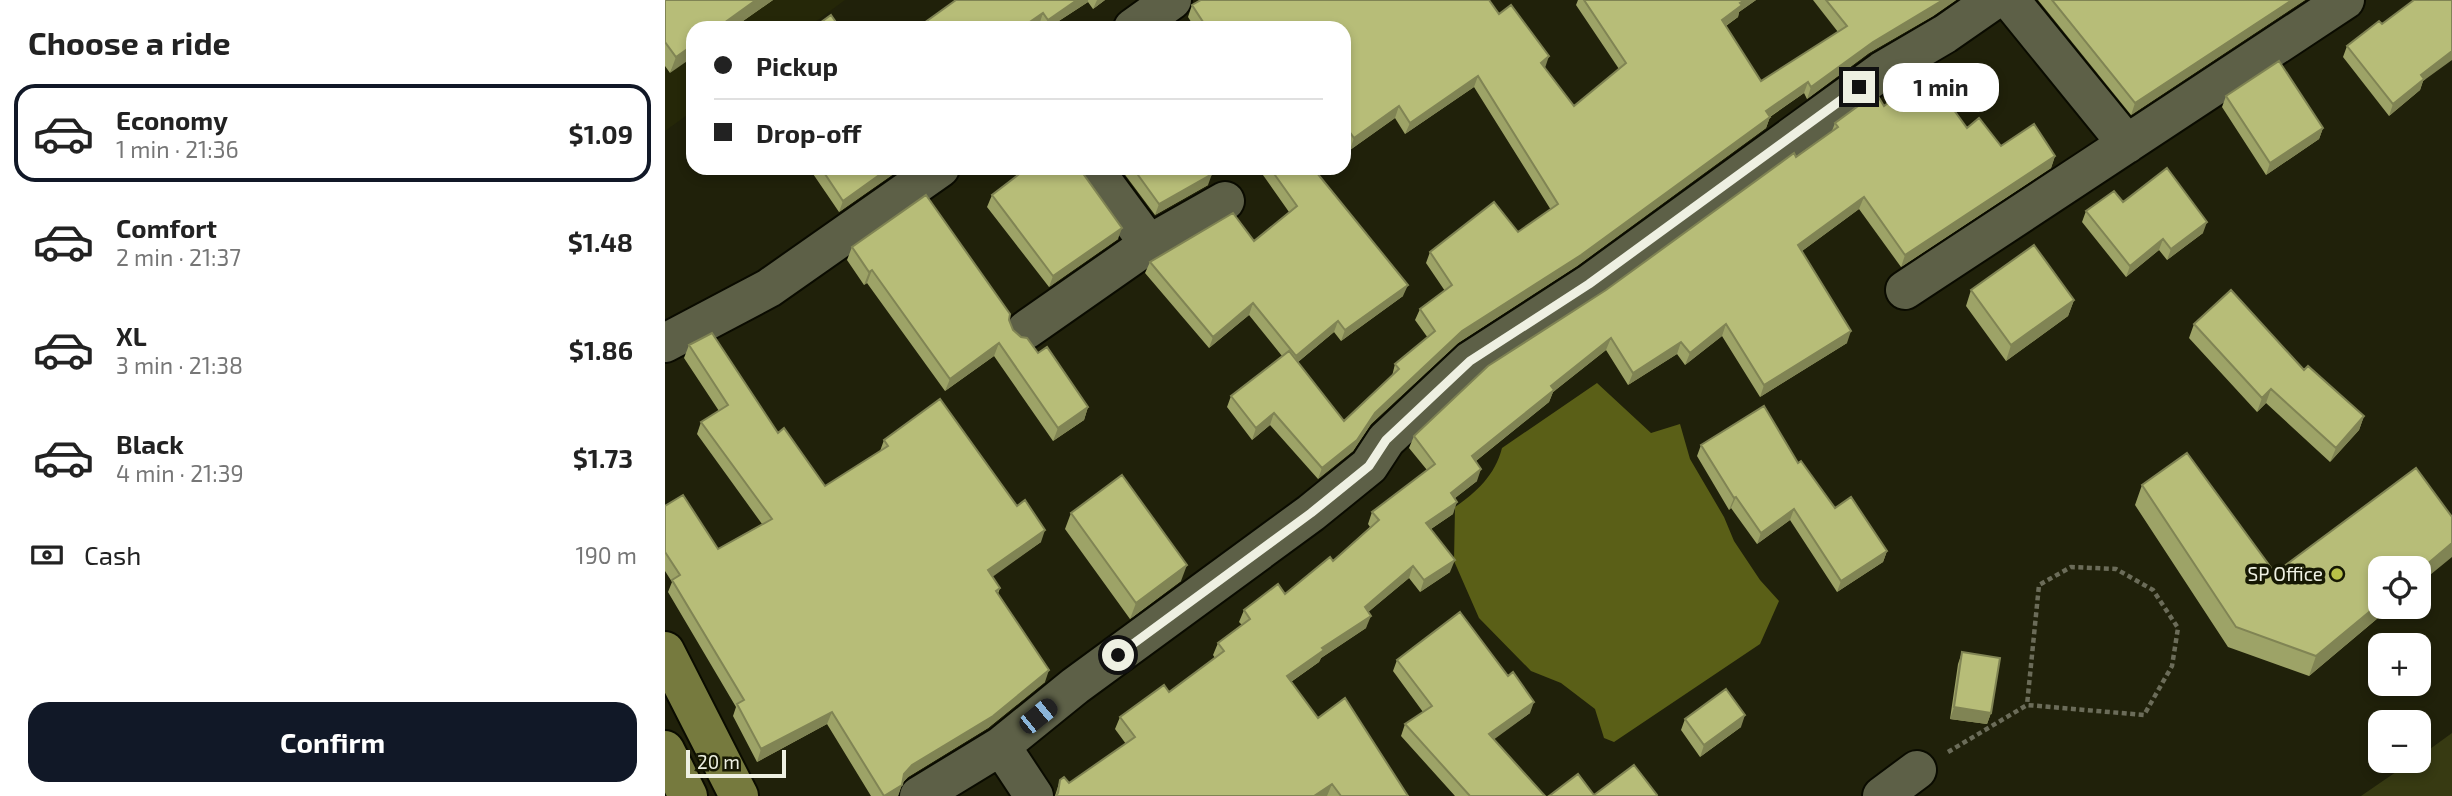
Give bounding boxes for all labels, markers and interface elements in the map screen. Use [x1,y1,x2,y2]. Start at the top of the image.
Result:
text: Choose a ride [28,23,231,61]
text: Pickup [756,50,838,81]
callout: 1 min [1883,62,1999,112]
route end [1843,71,1875,103]
text: 1 min [1913,73,1969,101]
icon: car [32,102,95,165]
text: Economy [116,104,228,135]
text: Drop-off [756,117,861,148]
text: $1.09 [569,118,633,149]
text: 1 min · 21:36 [116,135,239,163]
icon: car [32,210,95,273]
text: Comfort [116,212,217,243]
text: $1.48 [568,226,633,257]
text: 2 min · 21:37 [116,243,241,271]
icon: car [32,318,95,381]
text: XL [116,320,147,351]
text: $1.86 [569,334,633,365]
text: 3 min · 21:38 [116,351,243,379]
icon: car [32,426,95,489]
text: Black [116,428,184,459]
text: $1.73 [573,442,633,473]
text: 4 min · 21:39 [116,459,244,487]
icon: cash [28,536,66,574]
text: Cash [84,539,141,570]
text: 190 m [576,541,637,569]
map controls [2368,556,2431,773]
button: locate [2368,556,2431,619]
place label: SP Office [2248,562,2323,585]
marker: SP Office [2329,566,2345,582]
button: + [2368,633,2431,696]
route start [1102,639,1134,671]
car [1016,695,1061,737]
button: Confirm [28,702,637,782]
button: − [2368,710,2431,773]
scale bar [686,747,786,779]
text: 20 m [697,750,740,773]

